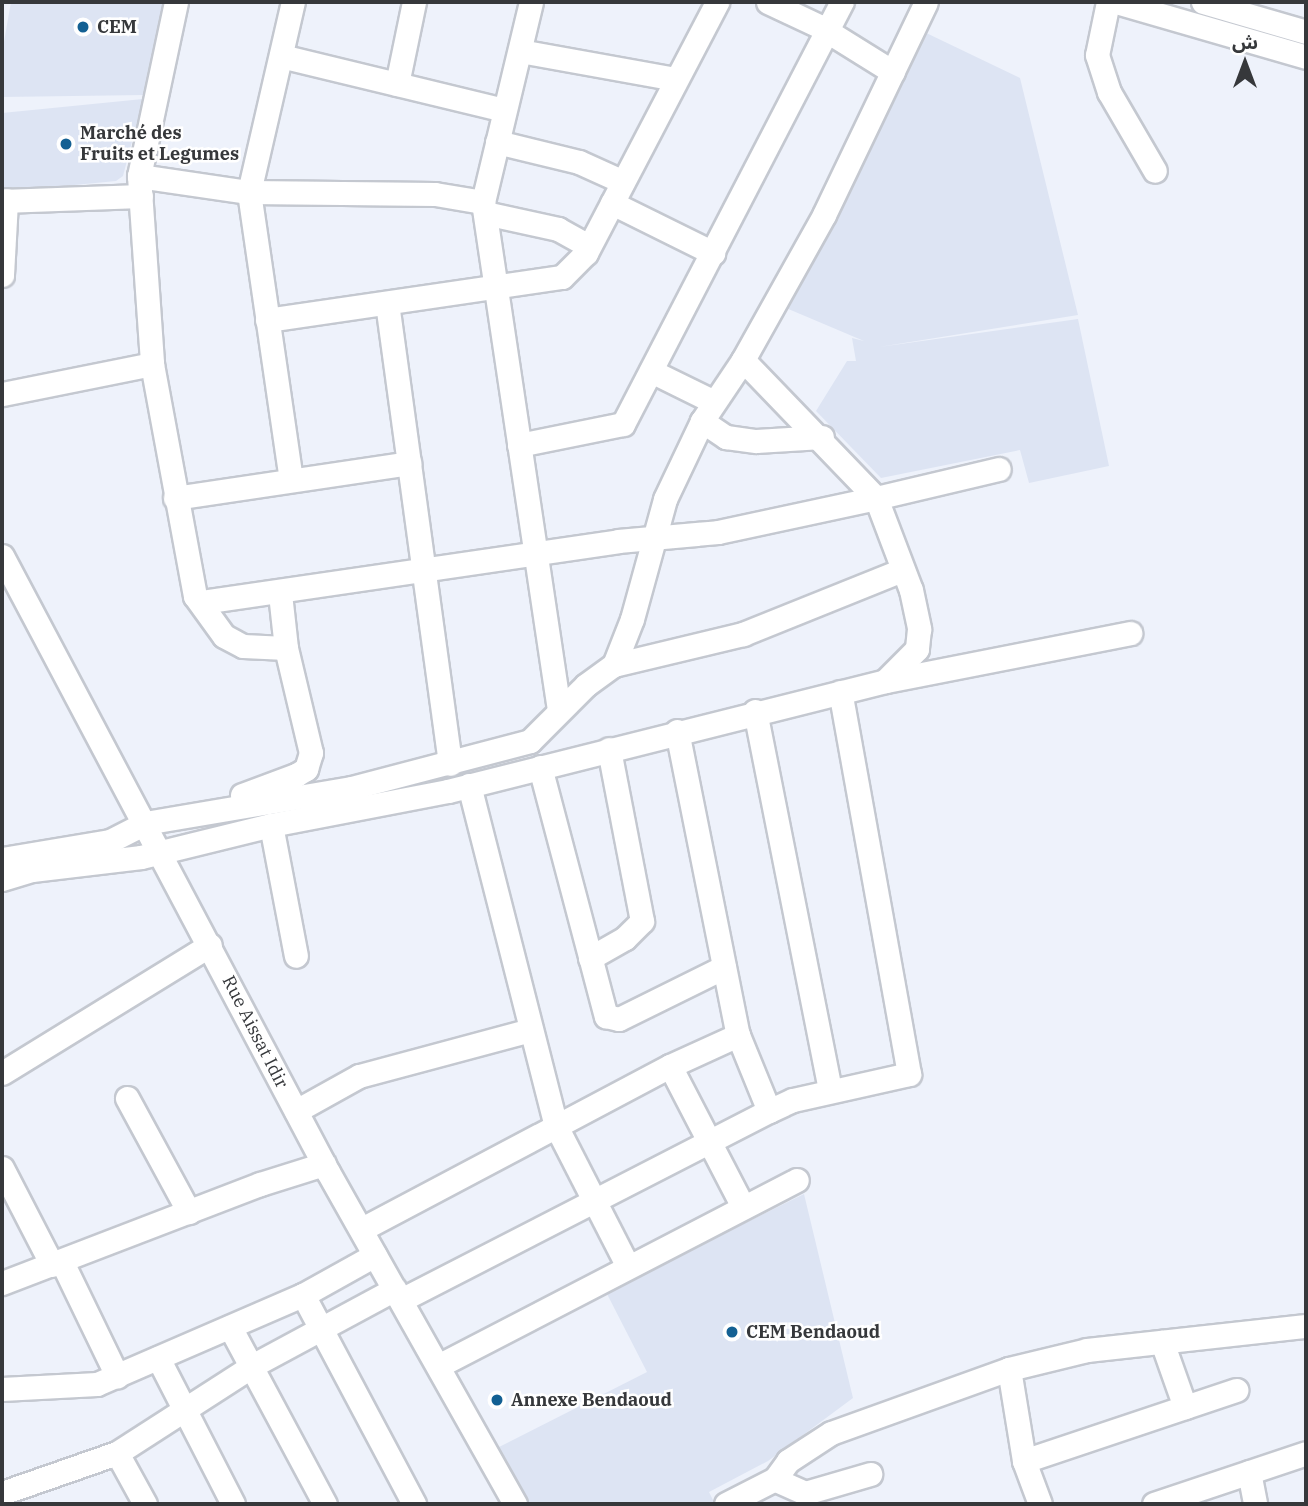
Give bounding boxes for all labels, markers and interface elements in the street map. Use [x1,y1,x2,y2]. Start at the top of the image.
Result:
place label: CEM [97,16,137,38]
marker: CEM [75,19,91,35]
north arrow [1210,28,1280,98]
text: ش [1232,30,1258,54]
place label: Marché des Fruits et Legumes [80,123,239,166]
marker: Marché des Fruits et Legumes [58,136,74,152]
street label: Rue Aissat Idir [217,972,293,1092]
place label: CEM Bendaoud [746,1321,880,1343]
marker: CEM Bendaoud [724,1324,740,1340]
place label: Annexe Bendaoud [511,1389,672,1411]
marker: Annexe Bendaoud [489,1392,505,1408]

